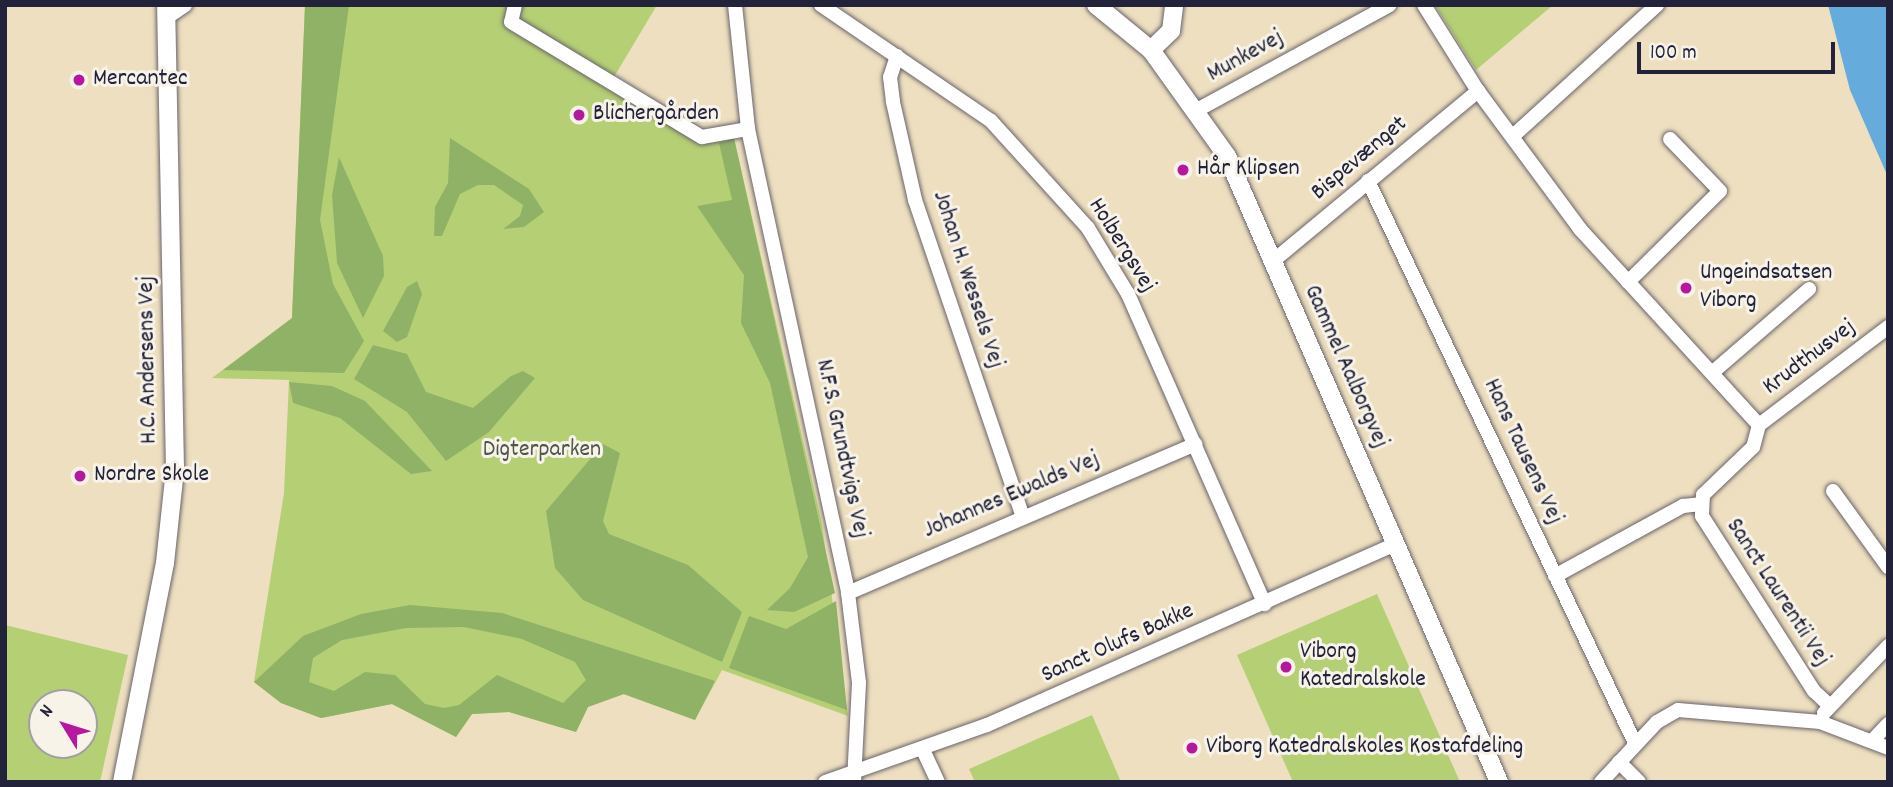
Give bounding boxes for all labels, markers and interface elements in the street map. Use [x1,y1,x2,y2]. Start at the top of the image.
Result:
street label: Munkevej [1203,24,1289,90]
scale bar [1641,28,1839,72]
text: 100 m [1650,39,1697,69]
place label: Mercantec [93,66,188,94]
marker: Mercantec [71,72,87,88]
place label: Blichergården [593,101,719,129]
marker: Blichergården [571,107,587,123]
street label: Bispevænget [1306,110,1414,208]
place label: Hår Klipsen [1197,156,1300,184]
marker: Hår Klipsen [1175,162,1191,178]
street label: Johan H. Wessels Vej [925,188,1009,372]
street label: Holbergsvej [1081,193,1161,299]
place label: Ungeindsatsen Viborg [1700,260,1832,316]
street label: H.C. Andersens Vej [133,276,165,444]
marker: Ungeindsatsen Viborg [1678,280,1694,296]
street label: Gammel Aalborgvej [1296,281,1394,453]
street label: Krudthusvej [1758,314,1862,402]
street label: N.F.S. Grundtvigs Vej [808,357,874,541]
street label: Hans Tausens Vej [1476,375,1568,529]
park label: Digterparken [483,437,601,465]
street label: Johannes Ewalds Vej [920,446,1104,546]
place label: Nordre Skole [94,462,209,490]
marker: Nordre Skole [72,468,88,484]
street label: Sanct Laurentii Vej [1719,514,1835,672]
street label: Sanct Olufs Bakke [1037,598,1199,690]
place label: Viborg Katedralskole [1300,639,1426,695]
marker: Viborg Katedralskole [1278,659,1294,675]
north arrow [28,689,98,759]
text: N [34,700,61,724]
place label: Viborg Katedralskoles Kostafdeling [1206,734,1523,762]
marker: Viborg Katedralskoles Kostafdeling [1184,740,1200,756]

